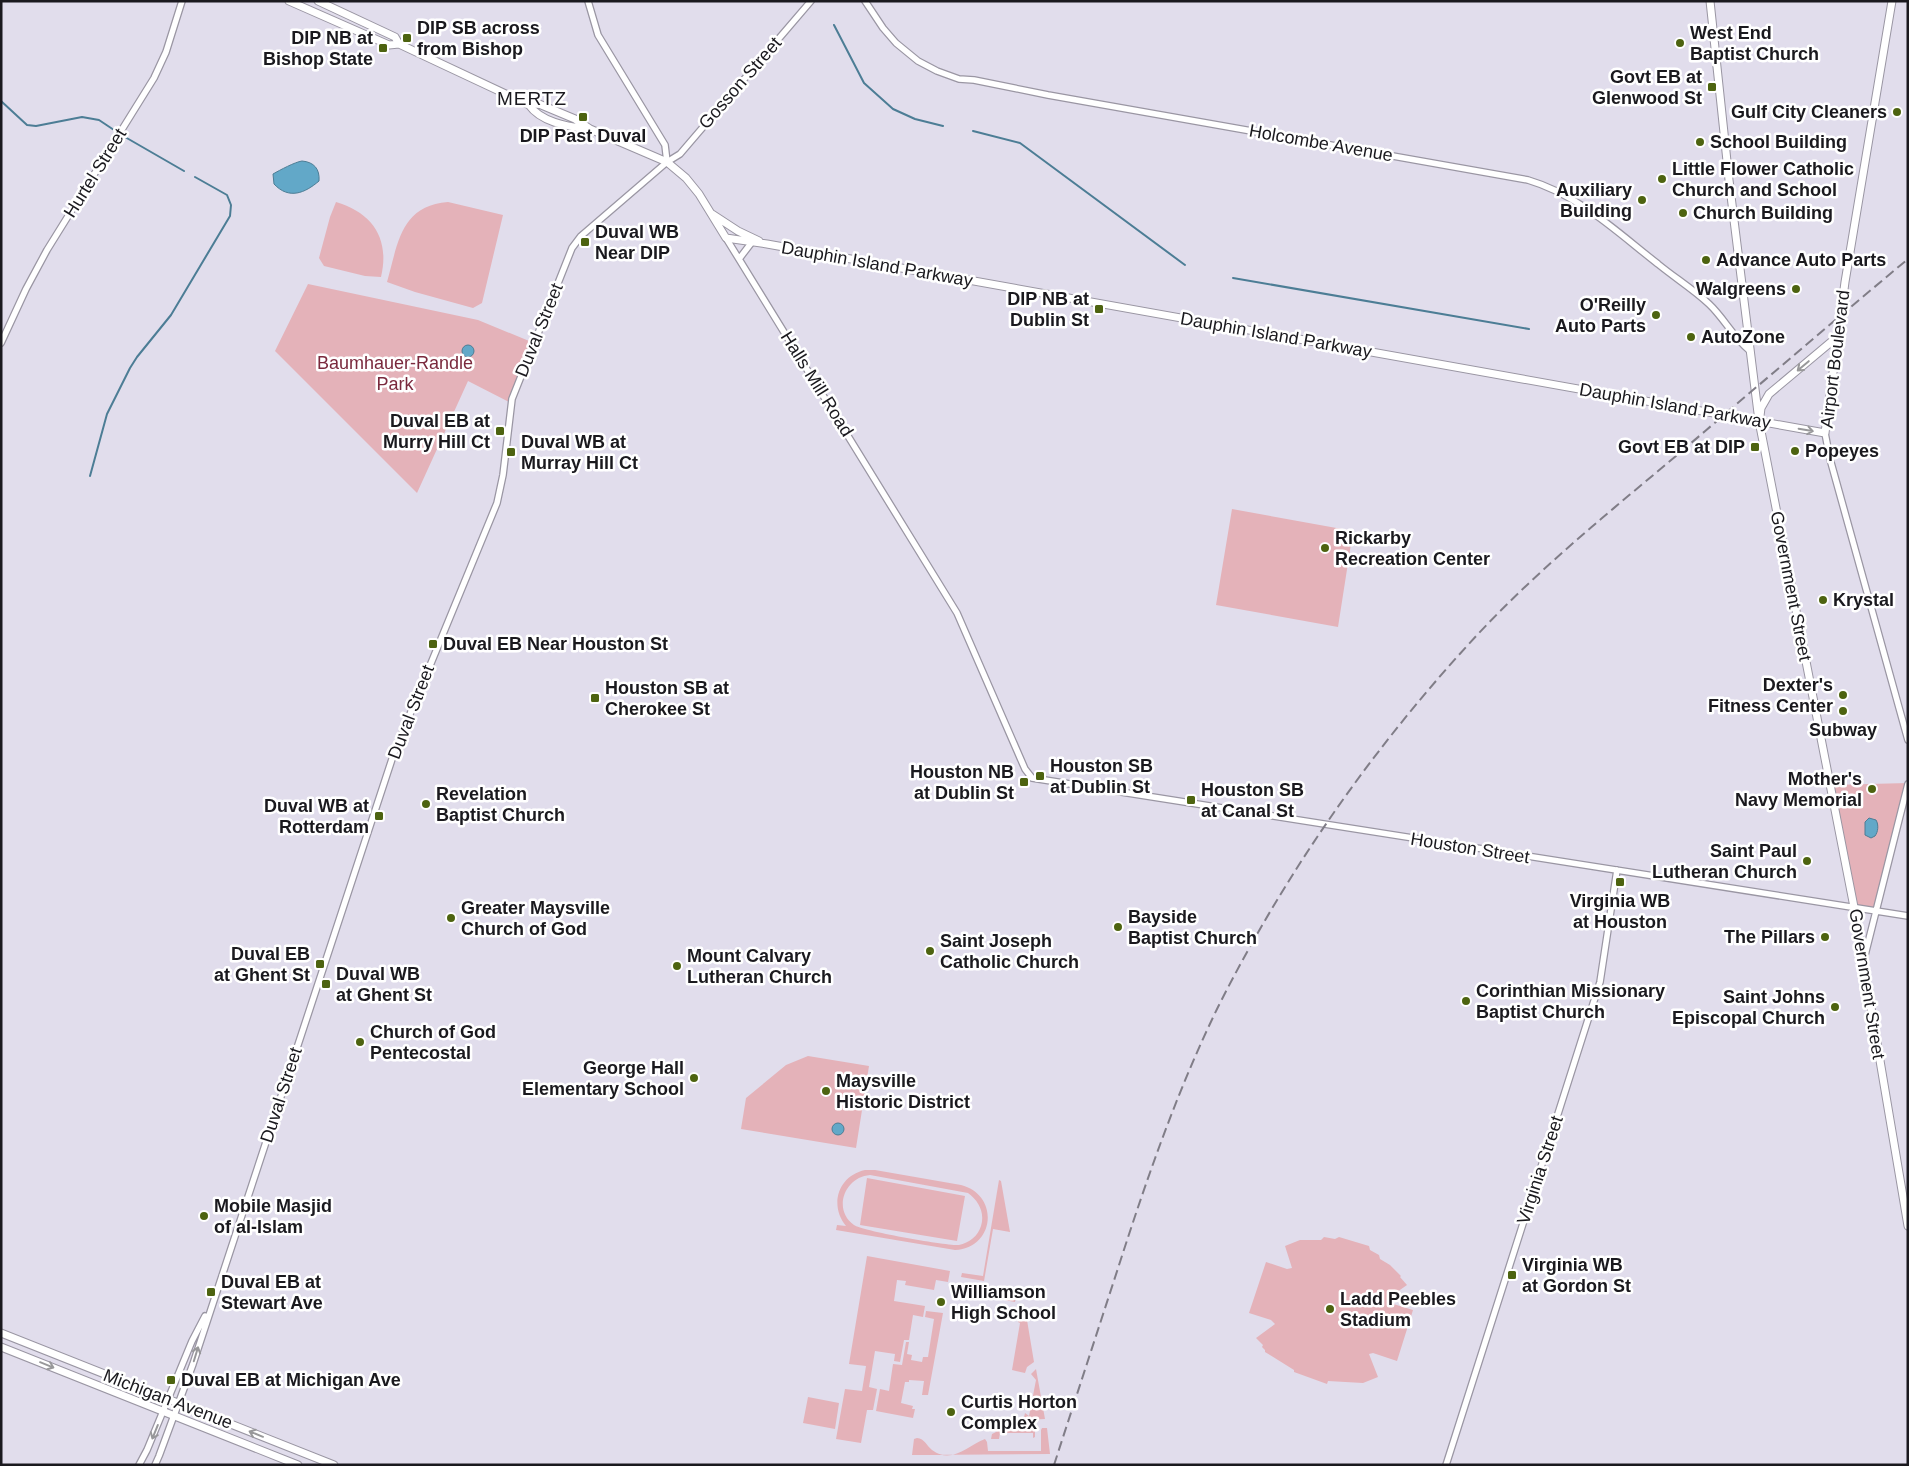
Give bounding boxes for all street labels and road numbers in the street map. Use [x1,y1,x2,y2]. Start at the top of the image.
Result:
street label: Gosson Street [695,33,785,133]
street label: Holcombe Avenue [1247,120,1395,166]
street label: Hurtel Street [60,125,130,221]
street label: Dauphin Island Parkway [780,237,974,291]
street label: Duval Street [511,280,567,380]
street label: Airport Boulevard [1817,289,1853,429]
street label: Dauphin Island Parkway [1179,308,1373,362]
street label: Halls Mill Road [777,328,857,440]
street label: Dauphin Island Parkway [1578,379,1772,433]
street label: Government Street [1767,509,1815,663]
street label: Duval Street [384,662,438,762]
street label: Houston Street [1409,829,1531,867]
street label: Government Street [1845,907,1889,1061]
street label: Duval Street [256,1045,306,1145]
street label: Virginia Street [1513,1113,1567,1227]
street label: Michigan Avenue [101,1365,235,1433]

